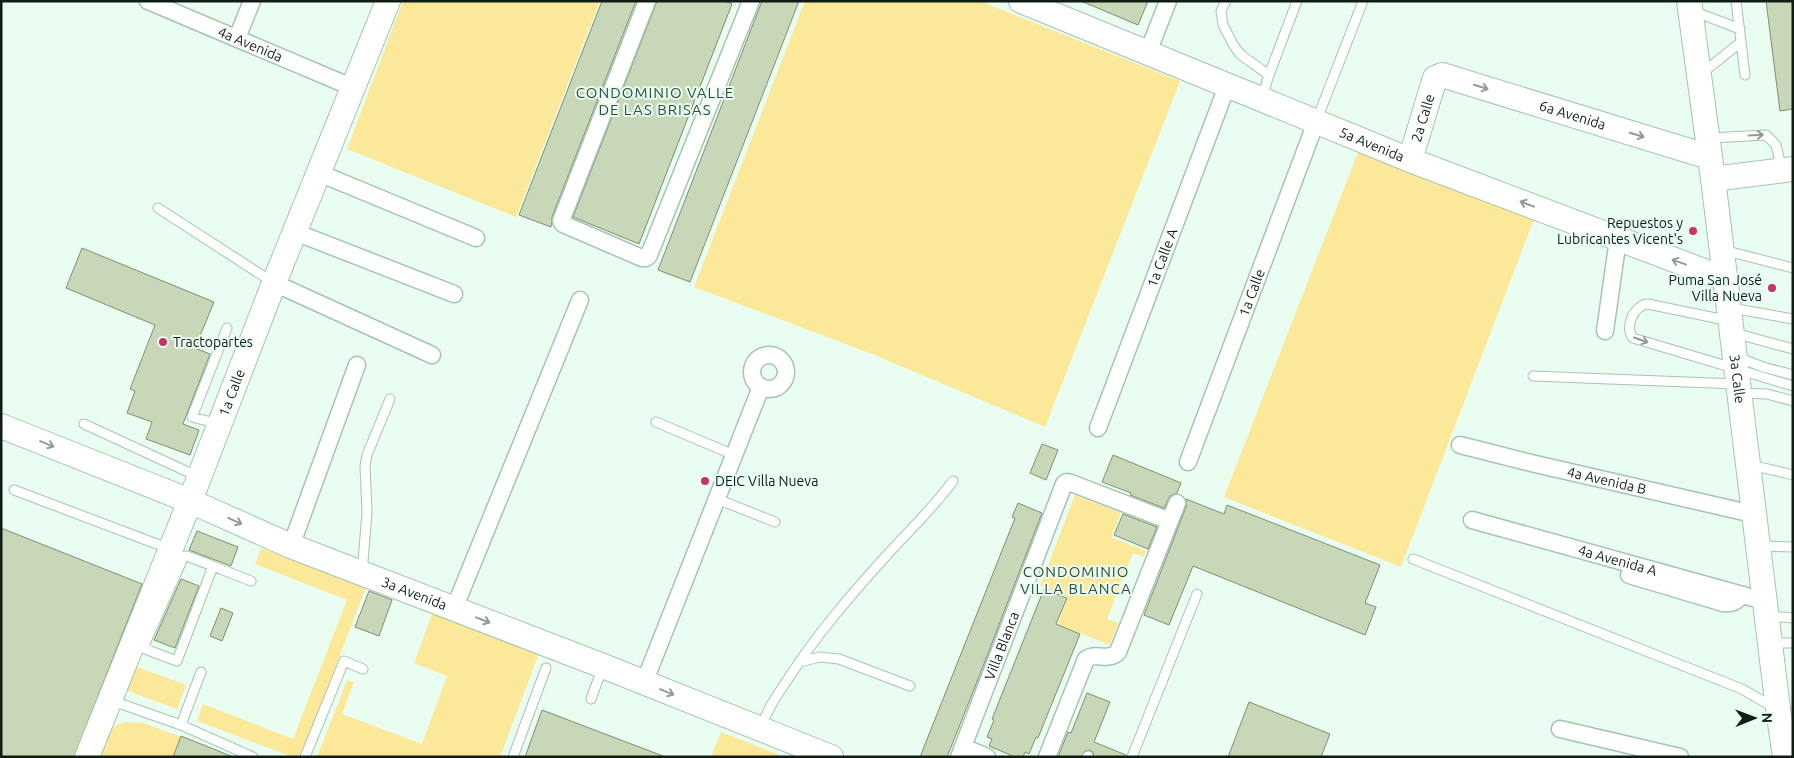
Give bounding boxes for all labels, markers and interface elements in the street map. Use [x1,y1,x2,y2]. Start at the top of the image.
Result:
street label: 4a Avenida [216,23,285,65]
one-way arrow [1473,83,1489,93]
district label: CONDOMINIO VALLE DE LAS BRISAS [576,84,734,118]
street label: 2a Calle [1408,92,1438,144]
street label: 6a Avenida [1537,97,1608,133]
street label: 5a Avenida [1337,124,1407,165]
one-way arrow [1629,130,1645,140]
one-way arrow [1747,131,1763,140]
one-way arrow [1520,199,1535,208]
place label: Repuestos y Lubricantes Vicent's [1557,215,1683,247]
marker: Repuestos y Lubricantes Vicent's [1687,225,1699,237]
street label: 1a Calle A [1144,226,1181,289]
one-way arrow [1672,257,1687,266]
street label: 1a Calle [1236,267,1268,318]
place label: Puma San José Villa Nueva [1669,272,1762,304]
marker: Puma San José Villa Nueva [1766,282,1778,294]
place label: Tractopartes [173,334,253,350]
marker: Tractopartes [157,336,169,348]
one-way arrow [1632,336,1648,345]
street label: 3a Calle [1727,353,1748,404]
street label: 1a Calle [215,367,248,419]
one-way arrow [39,440,54,449]
street label: 4a Avenida B [1566,464,1648,497]
place label: DEIC Villa Nueva [715,473,818,489]
marker: DEIC Villa Nueva [699,475,711,487]
one-way arrow [227,516,242,526]
street label: 4a Avenida A [1576,542,1659,579]
district label: CONDOMINIO VILLA BLANCA [1020,563,1132,597]
street label: 3a Avenida [379,574,449,613]
street label: Villa Blanca [981,609,1022,682]
one-way arrow [475,616,490,625]
one-way arrow [659,688,674,697]
north arrow [1729,693,1779,743]
text: N [1759,712,1775,723]

